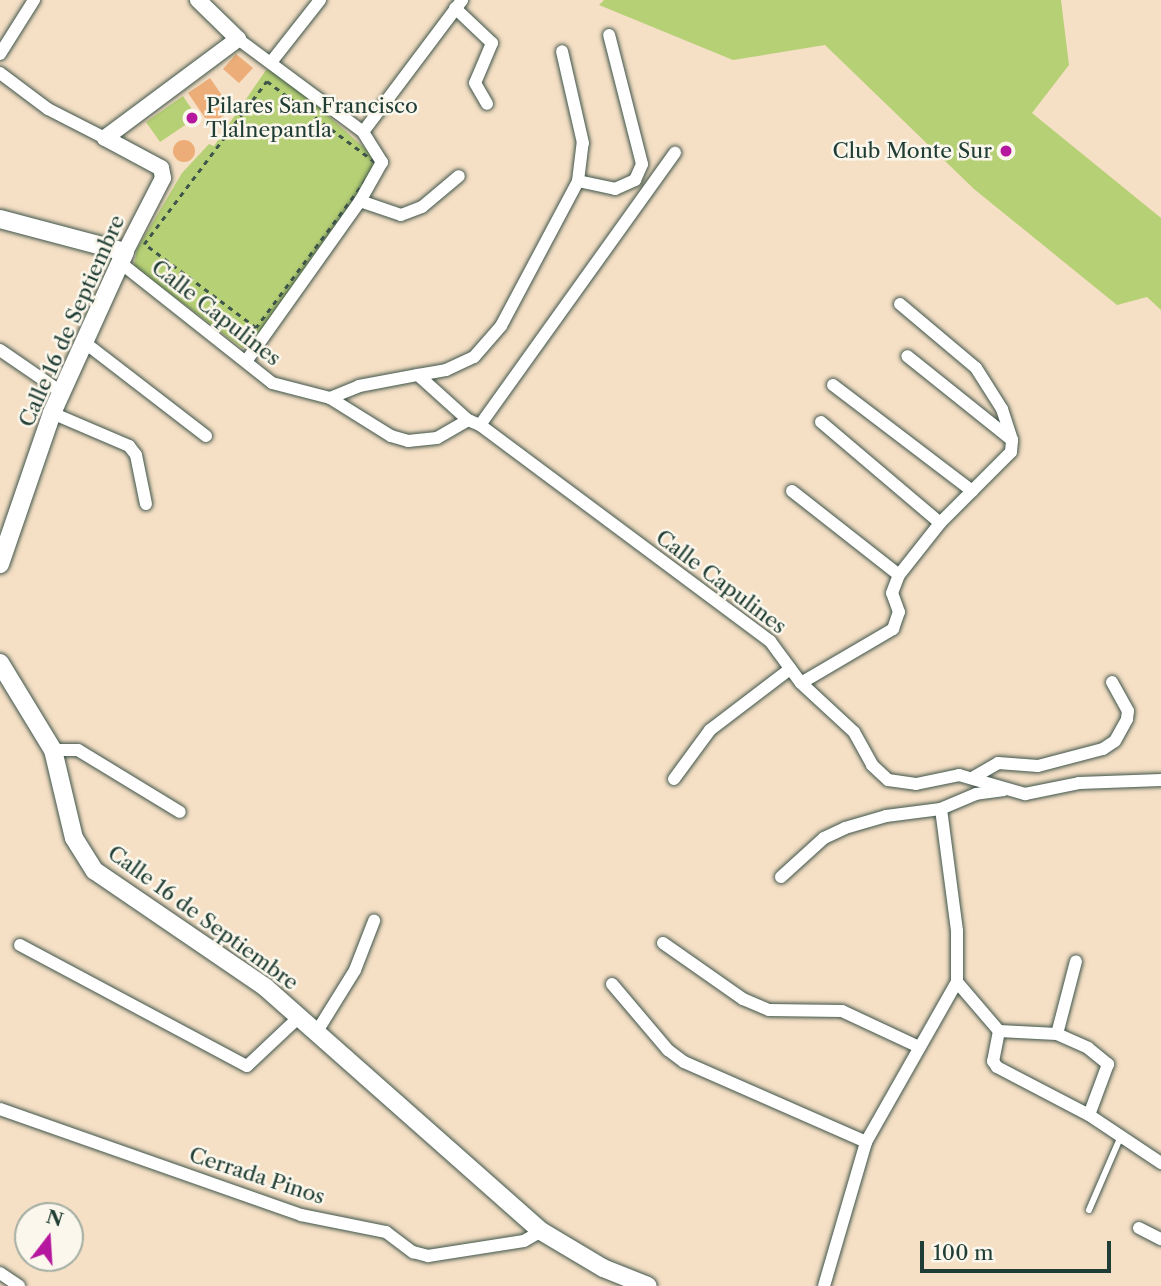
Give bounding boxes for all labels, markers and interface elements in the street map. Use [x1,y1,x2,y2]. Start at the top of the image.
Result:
place label: Pilares San Francisco Tlalnepantla [206,93,418,143]
marker: Pilares San Francisco Tlalnepantla [184,110,200,126]
place label: Club Monte Sur [833,138,992,164]
marker: Club Monte Sur [998,143,1014,159]
street label: Calle 16 de Septiembre [14,211,130,431]
street label: Calle Capulines [146,255,286,371]
street label: Calle Capulines [651,525,791,639]
street label: Calle 16 de Septiembre [103,840,303,996]
street label: Cerrada Pinos [186,1142,328,1210]
north arrow [14,1202,84,1272]
text: N [43,1205,66,1232]
scale bar [923,1226,1114,1270]
text: 100 m [933,1240,994,1265]

